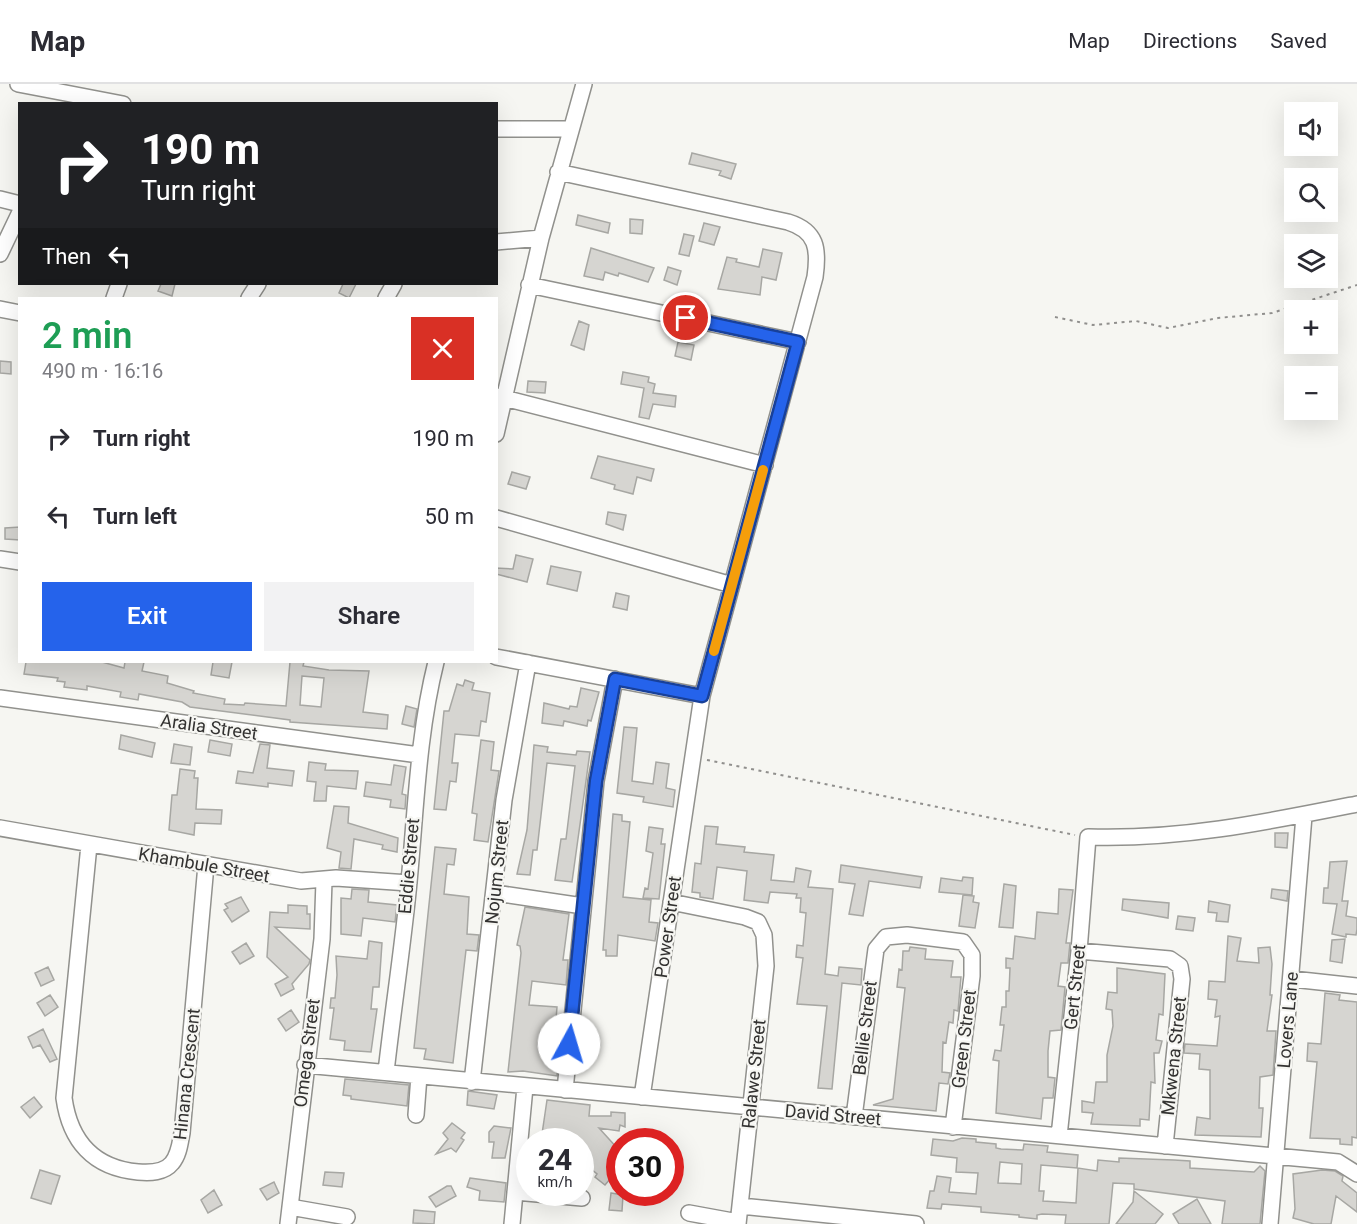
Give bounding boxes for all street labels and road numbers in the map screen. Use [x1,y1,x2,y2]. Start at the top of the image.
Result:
street label: Aralia Street [159,709,259,744]
street label: Eddie Street [394,817,423,915]
street label: Nojum Street [481,818,512,925]
street label: Khambule Street [137,843,271,886]
street label: Power Street [650,875,685,979]
street label: Gert Street [1060,943,1089,1031]
street label: Lovers Lane [1273,971,1302,1069]
street label: Bellie Street [848,979,881,1077]
street label: Green Street [947,988,980,1089]
street label: Mkwena Street [1157,995,1190,1117]
street label: Omega Street [289,997,324,1109]
street label: Hinana Crescent [169,1007,204,1141]
street label: Ralawe Street [737,1018,770,1130]
street label: David Street [784,1100,882,1129]

